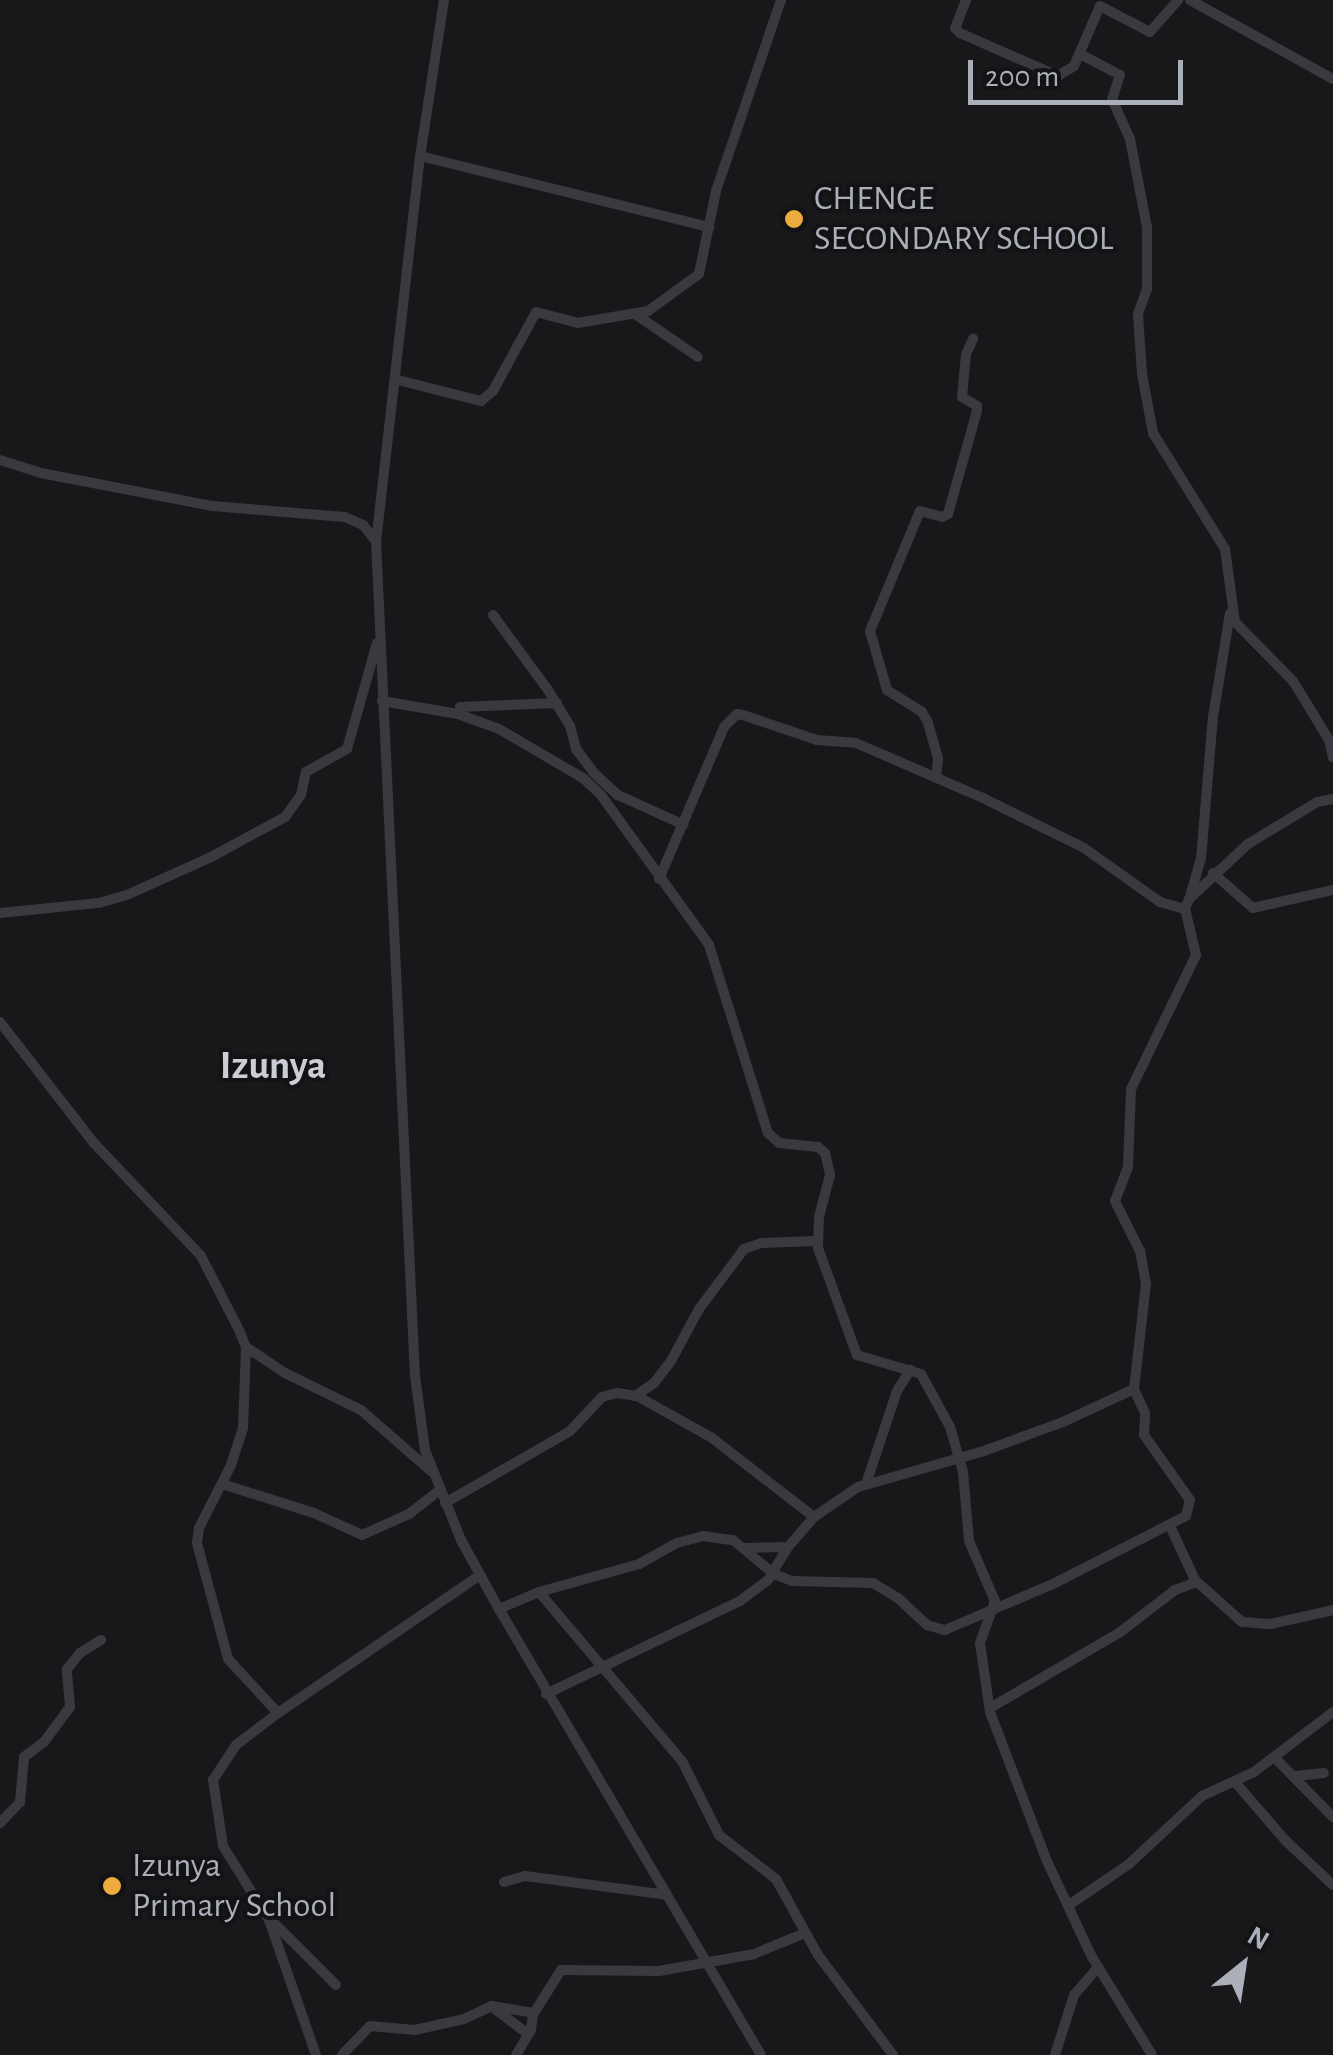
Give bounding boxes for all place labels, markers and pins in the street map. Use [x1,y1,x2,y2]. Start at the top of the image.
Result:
place label: CHENGE SECONDARY SCHOOL [814,178,1113,260]
marker: CHENGE SECONDARY SCHOOL [783,208,805,230]
place label: Izunya Primary School [132,1845,336,1927]
marker: Izunya Primary School [101,1875,123,1897]

